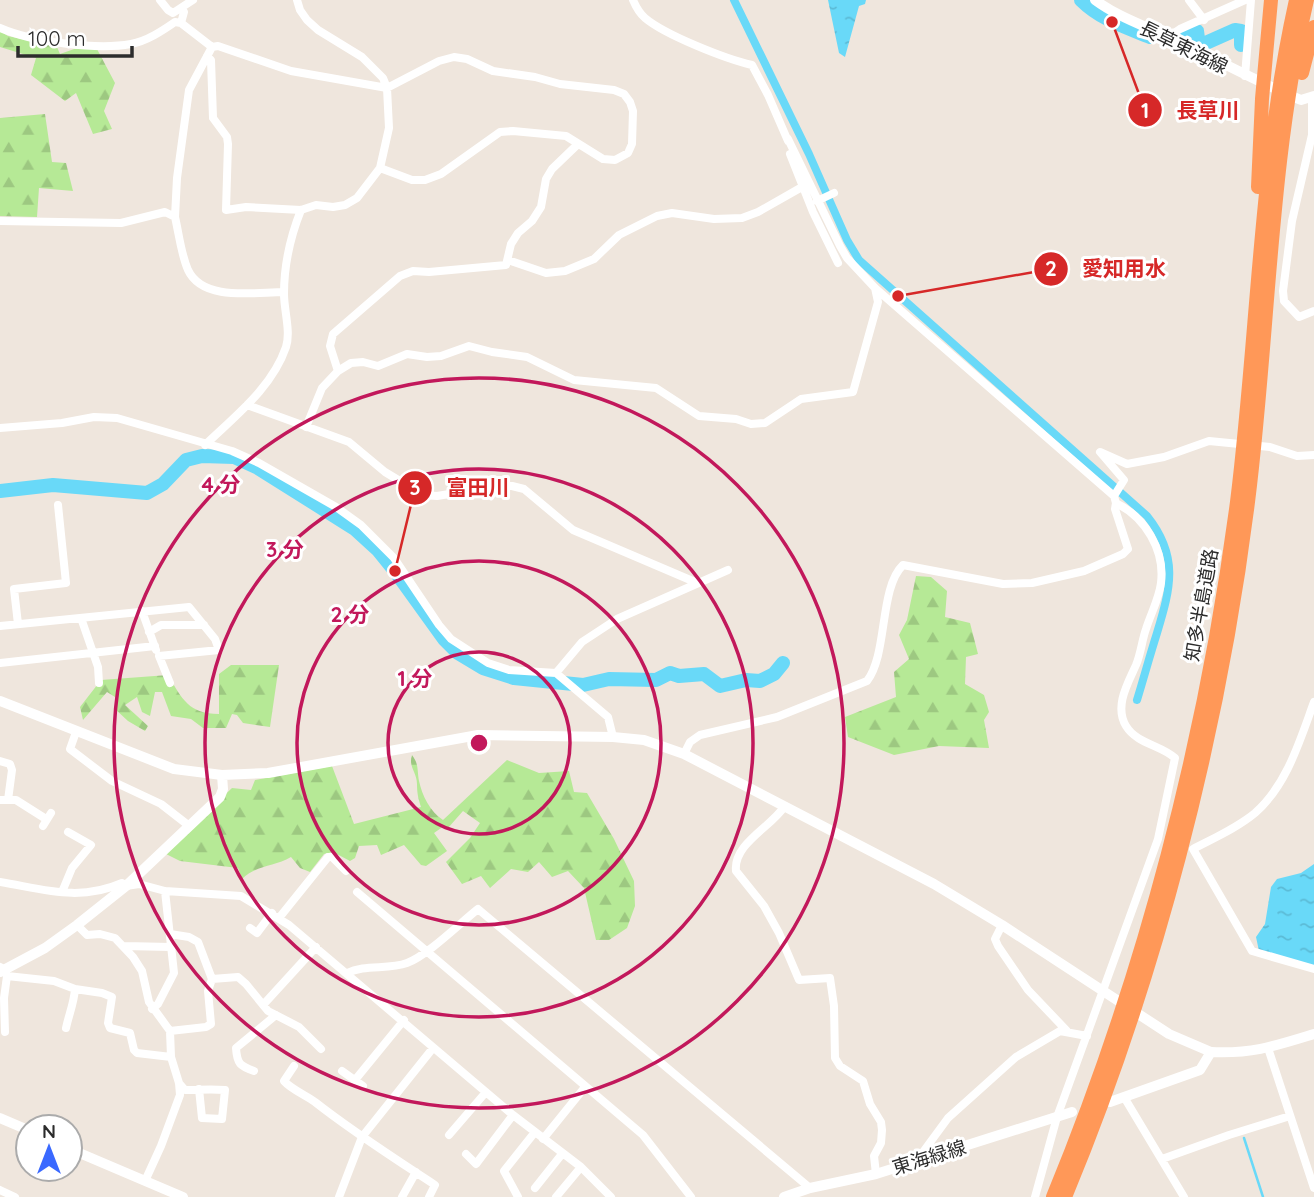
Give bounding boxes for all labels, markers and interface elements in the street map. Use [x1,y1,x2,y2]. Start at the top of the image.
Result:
scale bar [18,14,131,58]
street label: 長草東海線 [1136,15,1232,79]
text: 100 m [28,25,86,51]
callout: 長草川 [1127,89,1253,131]
text: 1 [1141,97,1149,123]
text: 長草川 [1177,97,1240,123]
callout: 愛知用水 [1033,248,1180,290]
text: 2 [1045,255,1057,281]
text: 愛知用水 [1082,255,1166,281]
callout: 富田川 [398,467,524,509]
text: 4 分 [201,471,241,497]
text: 3 [409,474,421,500]
text: 富田川 [447,474,510,500]
text: 3 分 [266,536,304,562]
street label: 知多半島道路 [1179,547,1223,663]
text: 2 分 [331,601,369,627]
text: 1 分 [397,665,433,691]
centre of rings [467,731,491,755]
north arrow [14,1113,84,1183]
text: N [42,1119,56,1143]
street label: 東海緑線 [889,1134,969,1180]

